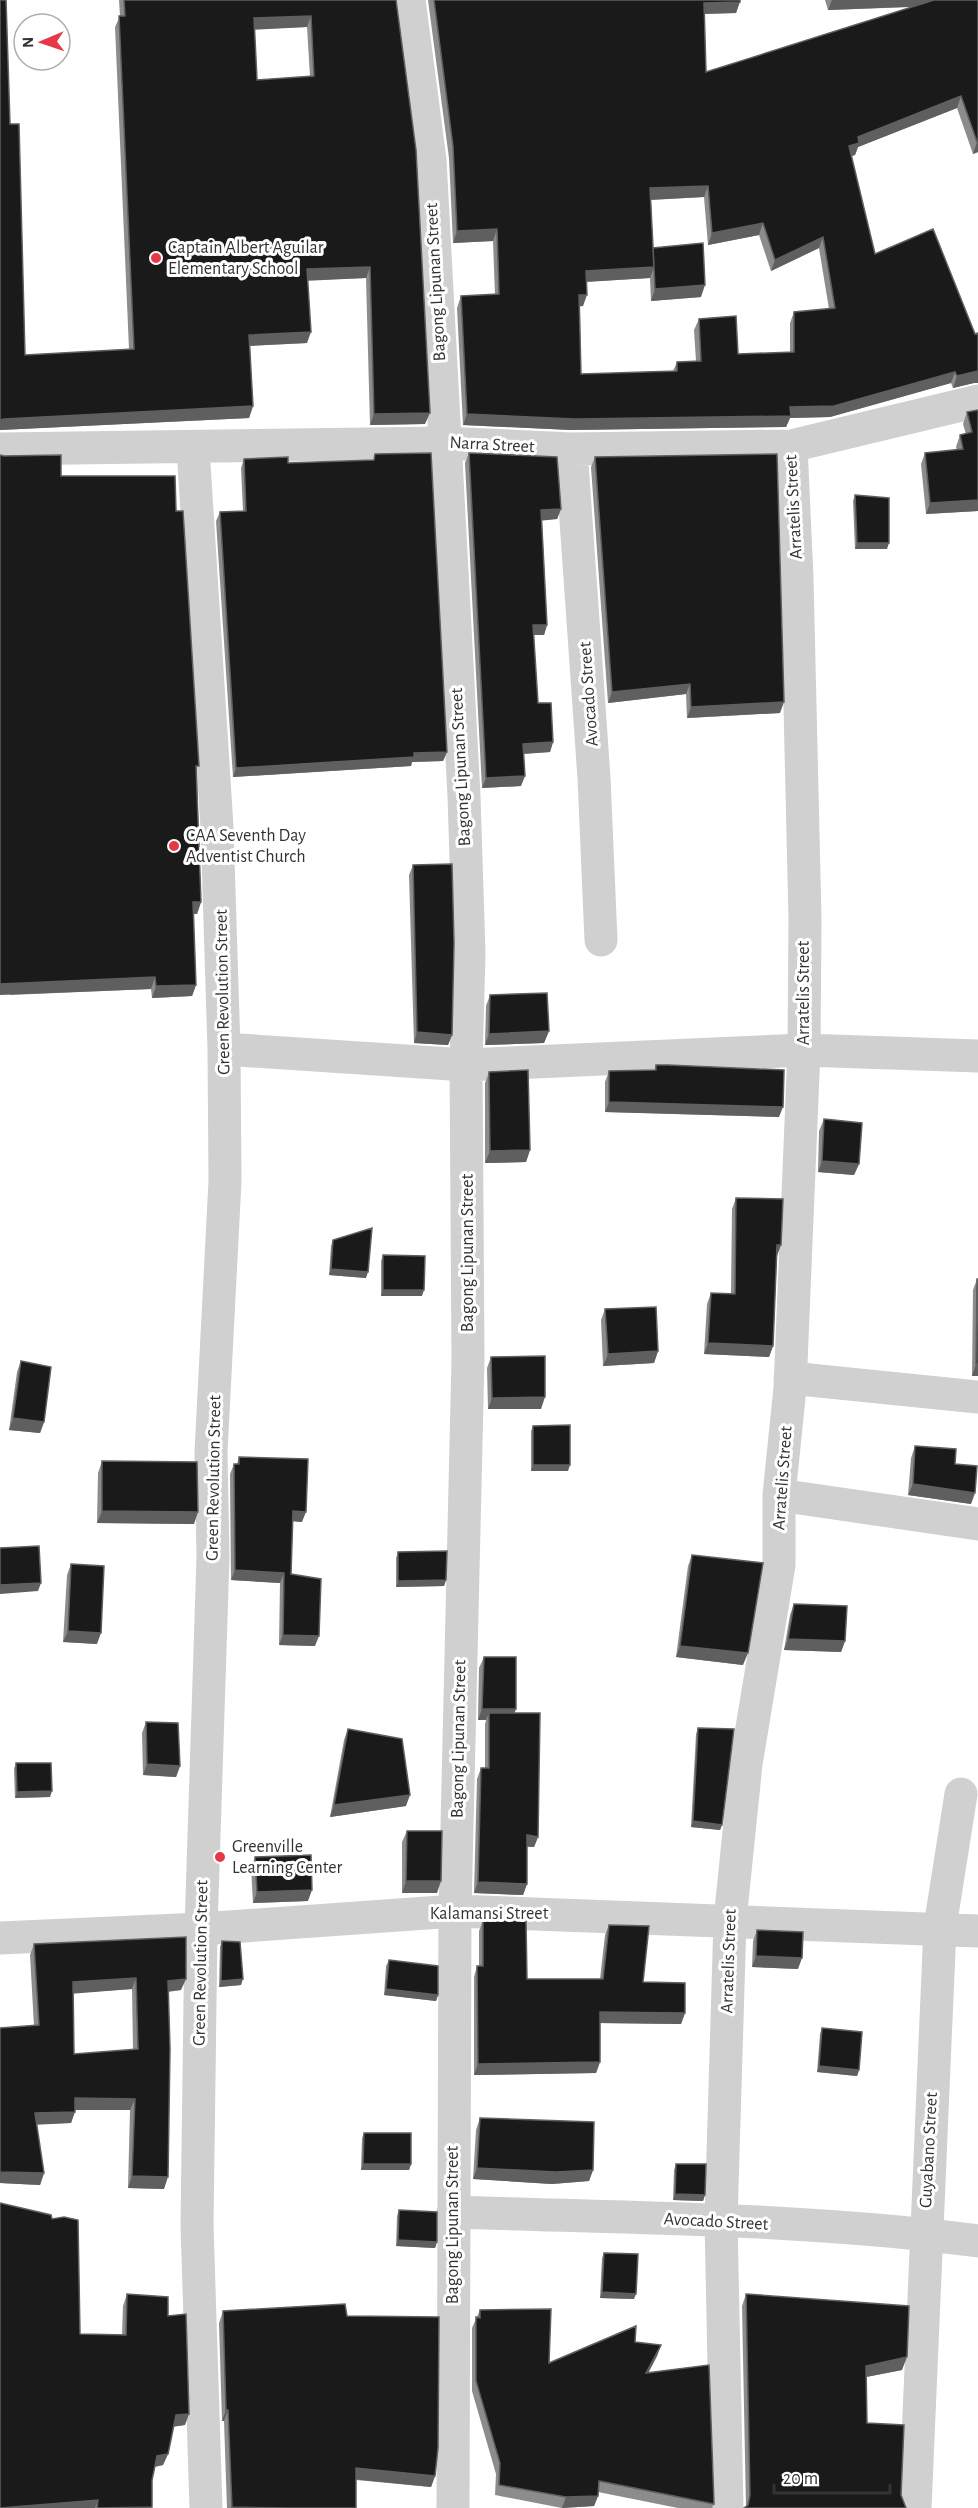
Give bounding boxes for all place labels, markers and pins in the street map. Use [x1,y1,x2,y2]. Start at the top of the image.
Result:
place label: Captain Albert Aguilar Elementary School [168,239,324,278]
marker: Captain Albert Aguilar Elementary School [149,251,163,265]
place label: CAA Seventh Day Adventist Church [186,827,306,866]
marker: CAA Seventh Day Adventist Church [167,839,181,853]
place label: Greenville Learning Center [232,1838,343,1877]
marker: Greenville Learning Center [213,1850,227,1864]

